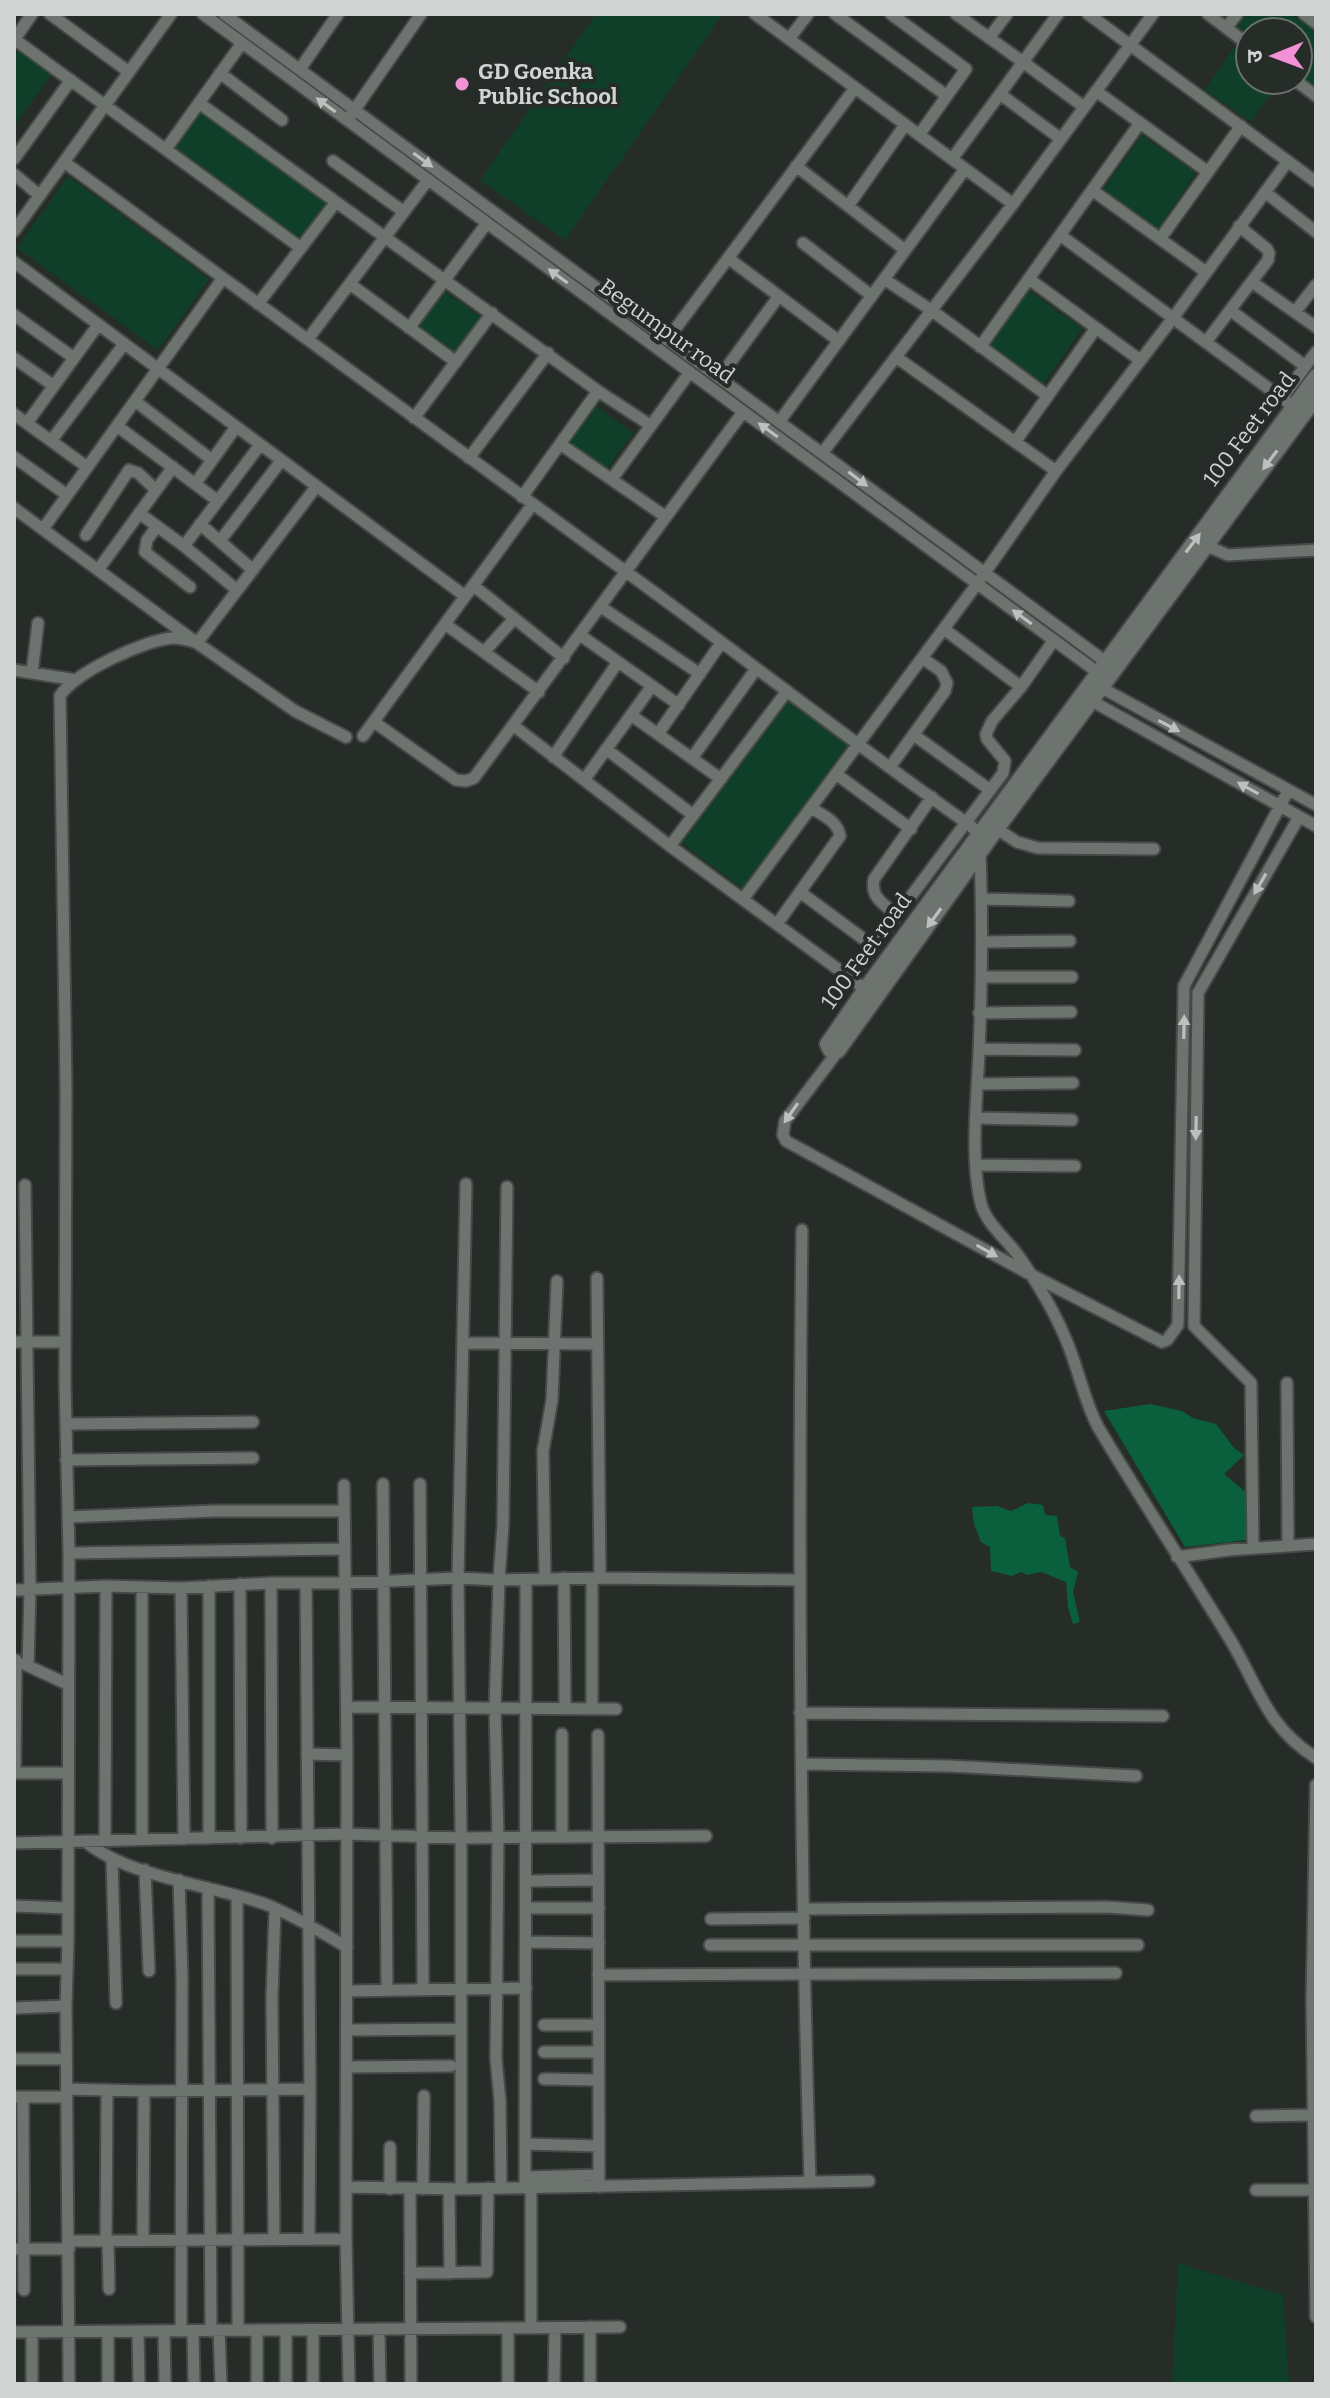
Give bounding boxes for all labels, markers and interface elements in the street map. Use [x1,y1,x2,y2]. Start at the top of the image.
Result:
north arrow [1234,16,1314,96]
text: उ [1241,49,1268,63]
place label: GD Goenka Public School [478,58,618,110]
marker: GD Goenka Public School [453,75,471,93]
one-way arrow [316,97,337,113]
one-way arrow [412,151,433,167]
one-way arrow [548,268,569,284]
street label: Begumpur road [594,273,740,389]
street label: 100 Feet road [1197,366,1301,492]
one-way arrow [757,422,778,438]
one-way arrow [1262,450,1278,471]
one-way arrow [848,470,869,486]
one-way arrow [1184,533,1200,554]
one-way arrow [1011,609,1033,625]
one-way arrow [1158,720,1181,733]
one-way arrow [1237,781,1259,795]
one-way arrow [1253,873,1267,896]
street label: 100 Feet road [815,888,917,1014]
one-way arrow [926,908,942,929]
one-way arrow [1177,1014,1190,1039]
one-way arrow [784,1103,799,1124]
one-way arrow [1190,1116,1202,1141]
one-way arrow [976,1243,998,1257]
one-way arrow [1173,1274,1185,1299]

